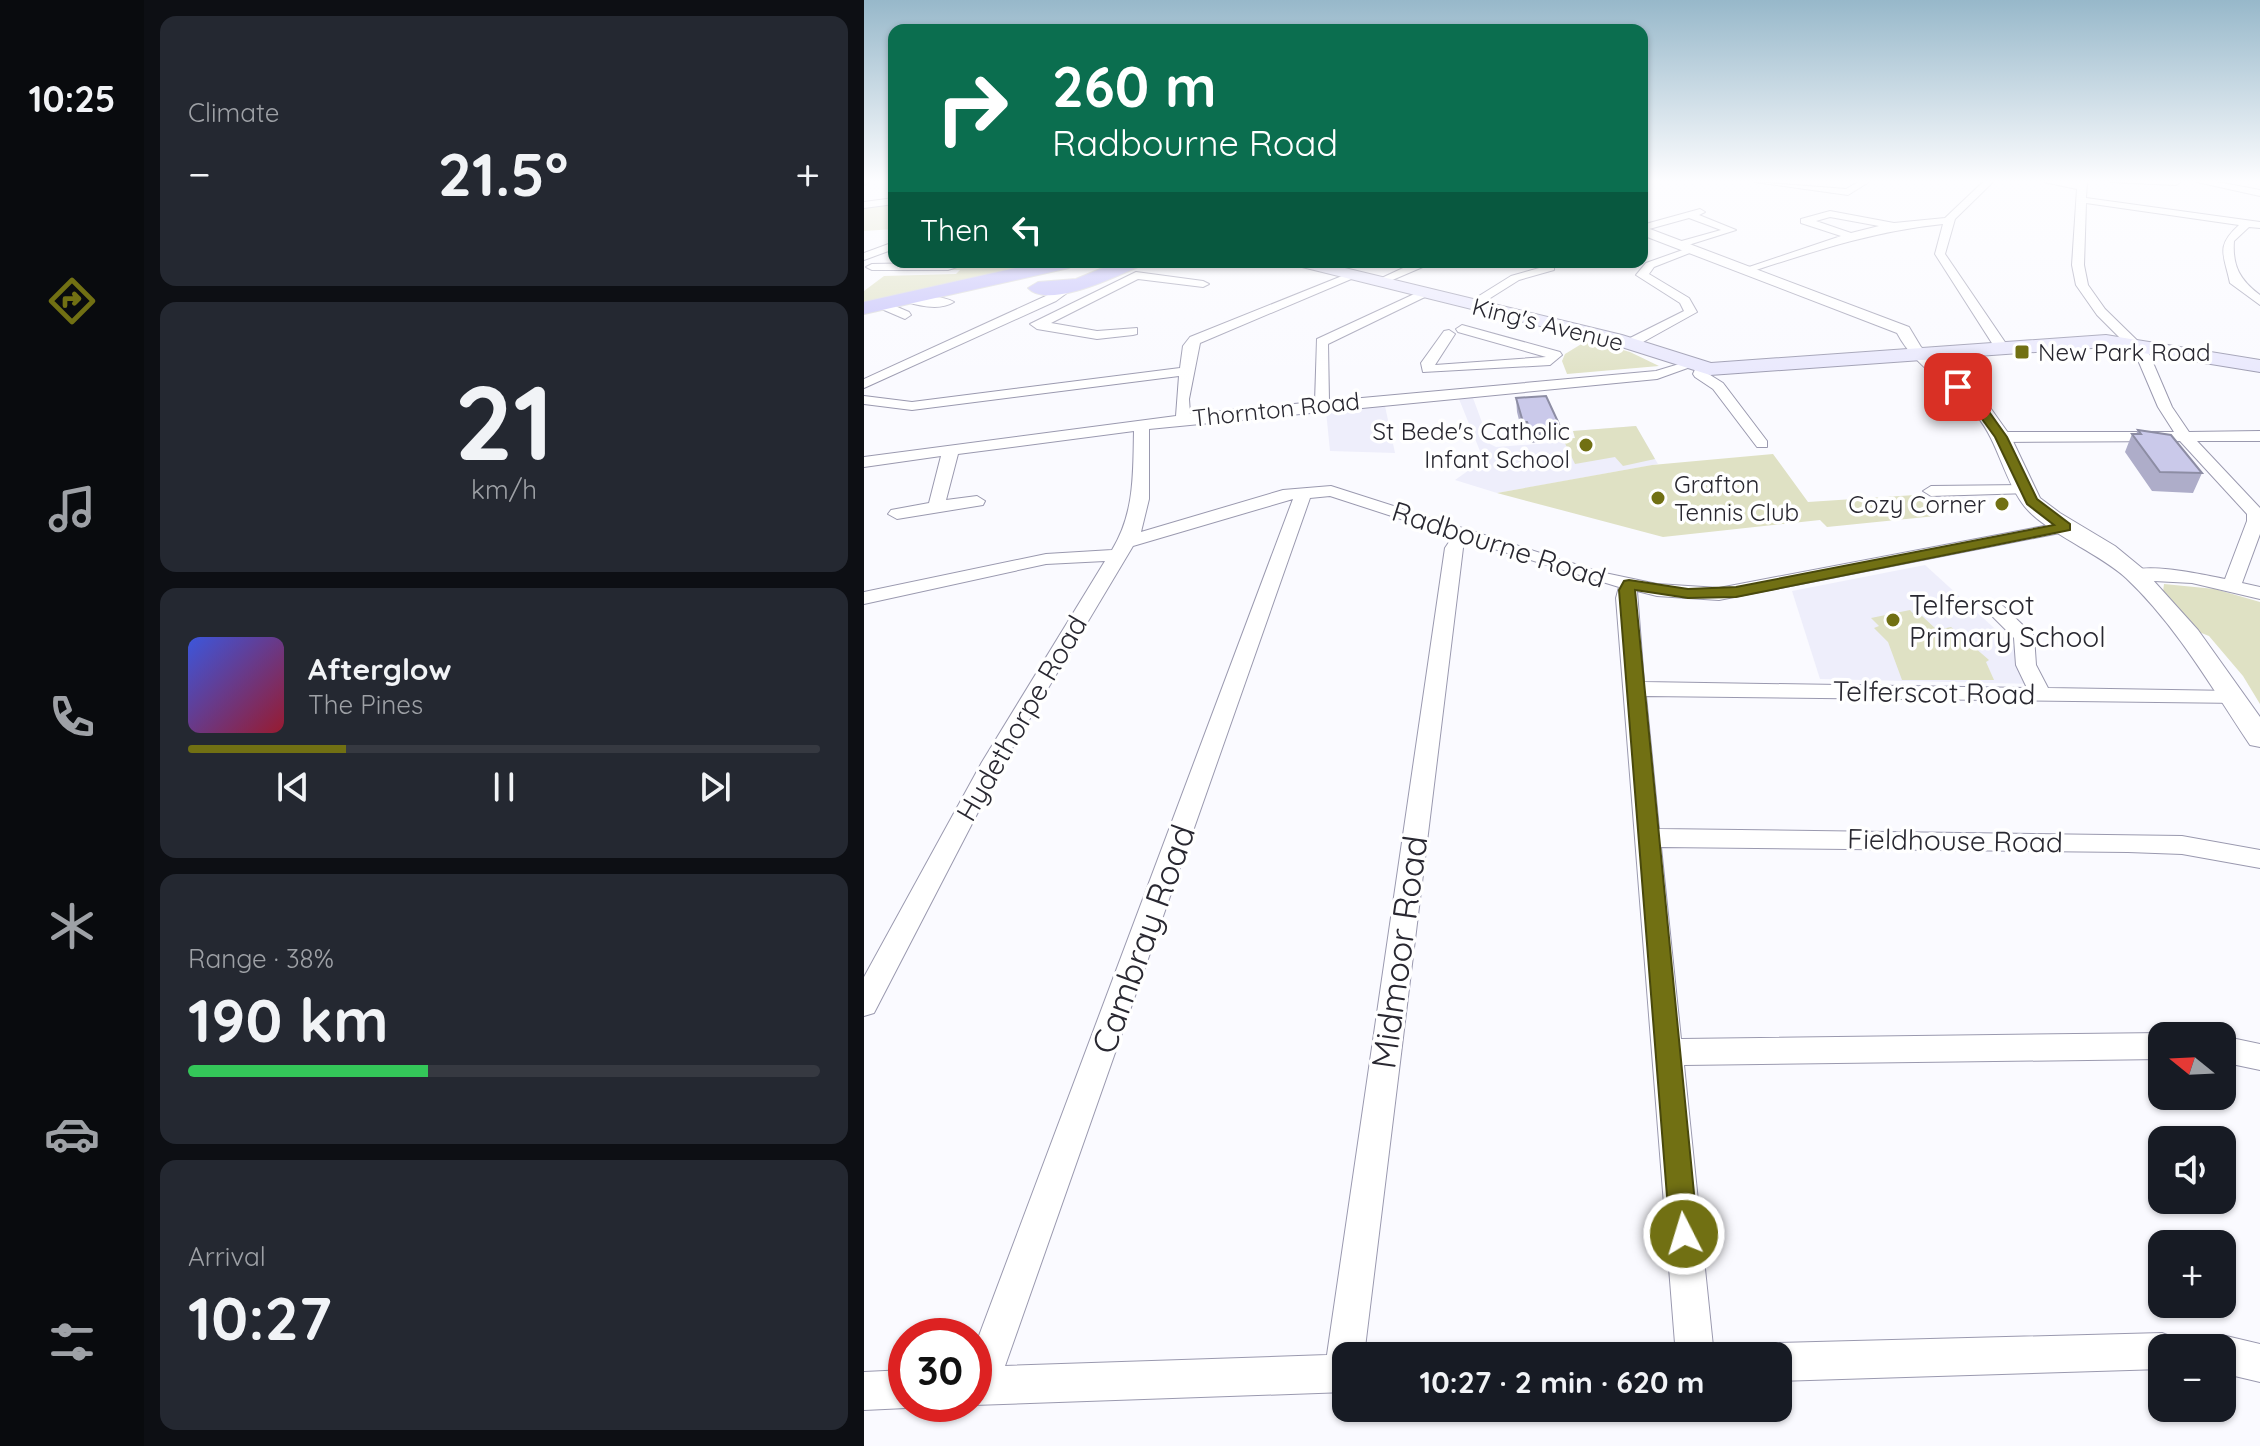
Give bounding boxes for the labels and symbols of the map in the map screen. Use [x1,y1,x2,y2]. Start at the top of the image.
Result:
street label: King's Avenue [1469,291,1627,357]
place label: New Park Road [2038,337,2211,367]
marker: New Park Road [2013,343,2031,361]
pin [1924,353,1992,421]
street label: Thornton Road [1191,385,1361,433]
place label: St Bede's Catholic Infant School [1373,416,1570,474]
marker: St Bede's Catholic Infant School [1577,436,1595,454]
place label: Grafton Tennis Club [1674,469,1799,527]
marker: Grafton Tennis Club [1649,489,1667,507]
place label: Cozy Corner [1848,489,1986,519]
street label: Radbourne Road [1388,493,1610,595]
marker: Cozy Corner [1993,495,2011,513]
place label: Telferscot Primary School [1909,587,2106,654]
street label: Hydethorpe Road [948,609,1094,827]
marker: Telferscot Primary School [1884,611,1902,629]
street label: Telferscot Road [1832,673,2036,711]
street label: Cambray Road [1082,819,1204,1059]
street label: Fieldhouse Road [1847,821,2063,859]
street label: Midmoor Road [1361,833,1437,1071]
north arrow [2148,1022,2236,1110]
position arrow [1642,1192,1726,1276]
speed limit sign: 30 [888,1318,992,1422]

